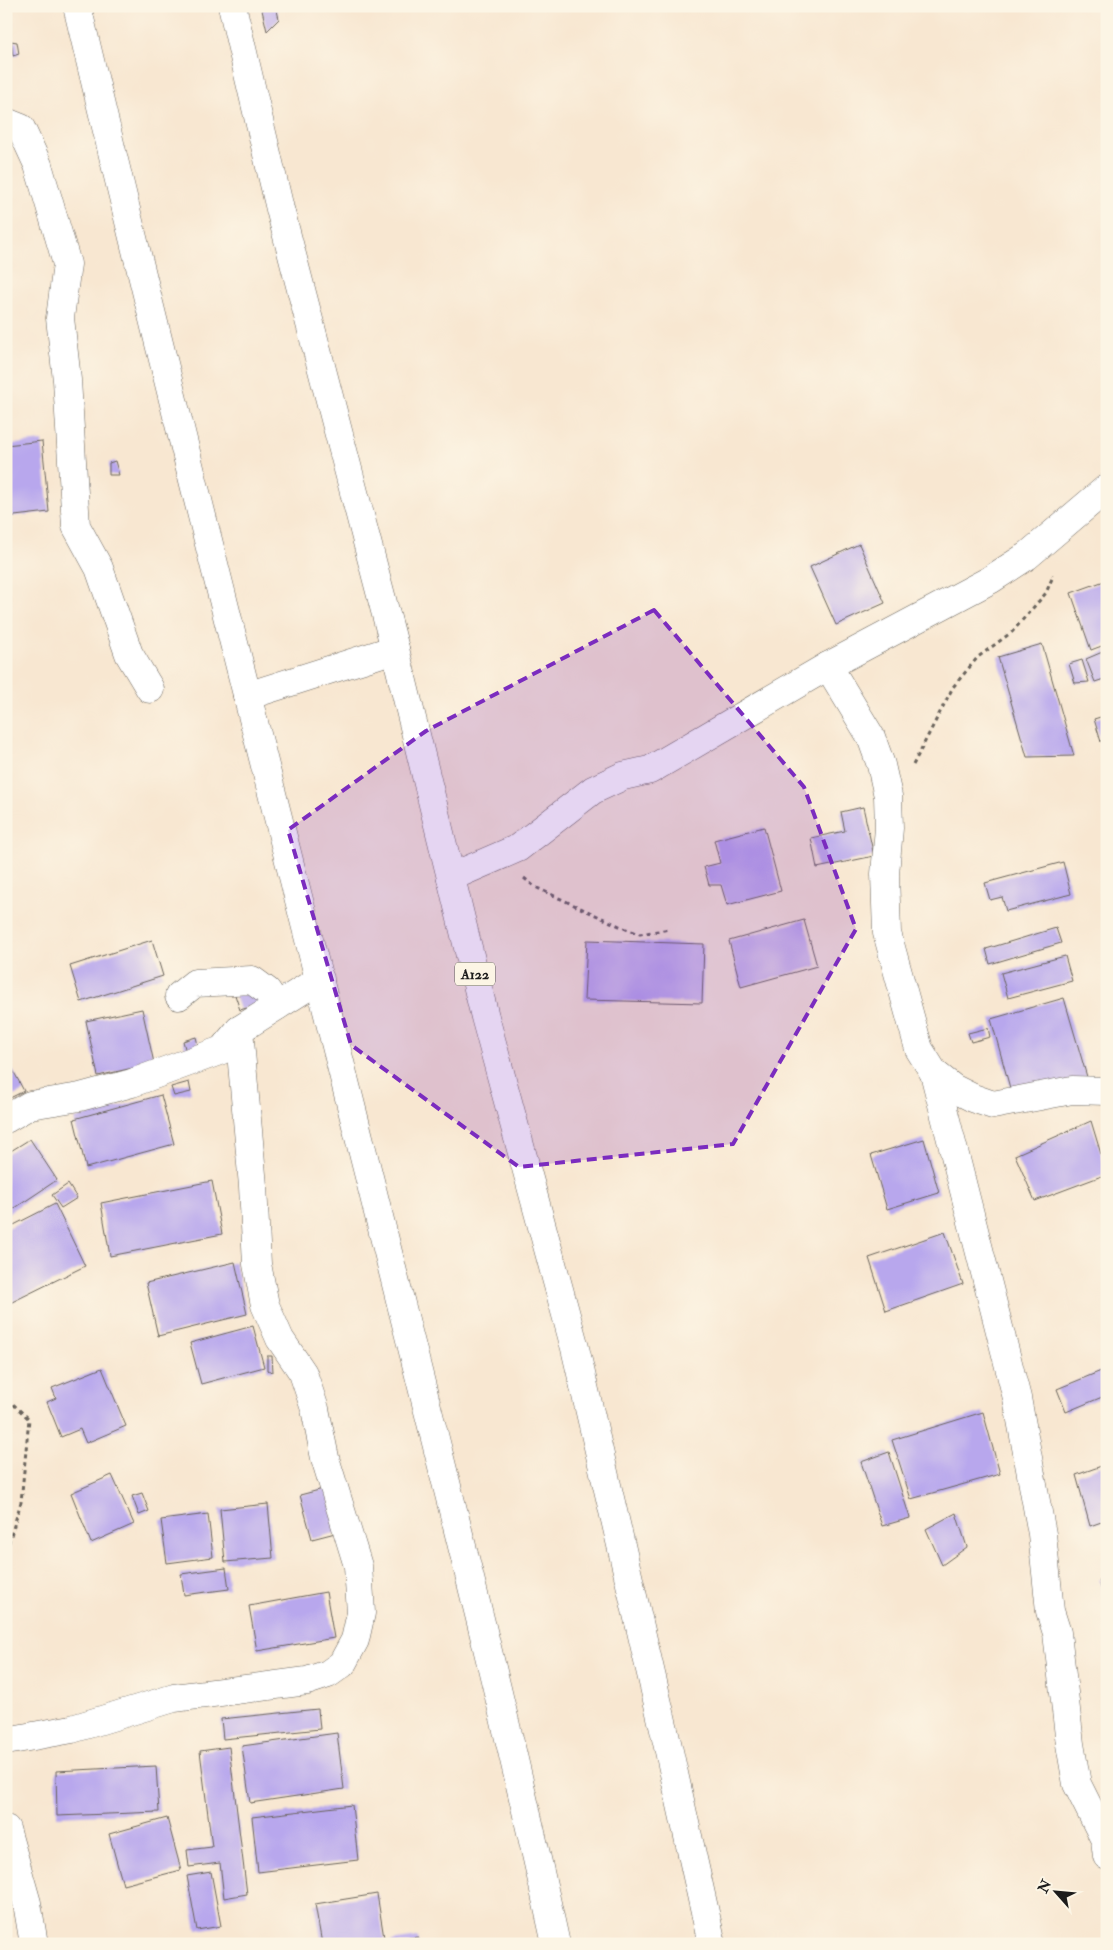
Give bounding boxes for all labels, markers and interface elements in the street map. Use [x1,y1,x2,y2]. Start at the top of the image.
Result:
road number: A122 [455,962,495,986]
north arrow [1030,1868,1080,1918]
text: N [1034,1876,1055,1897]

